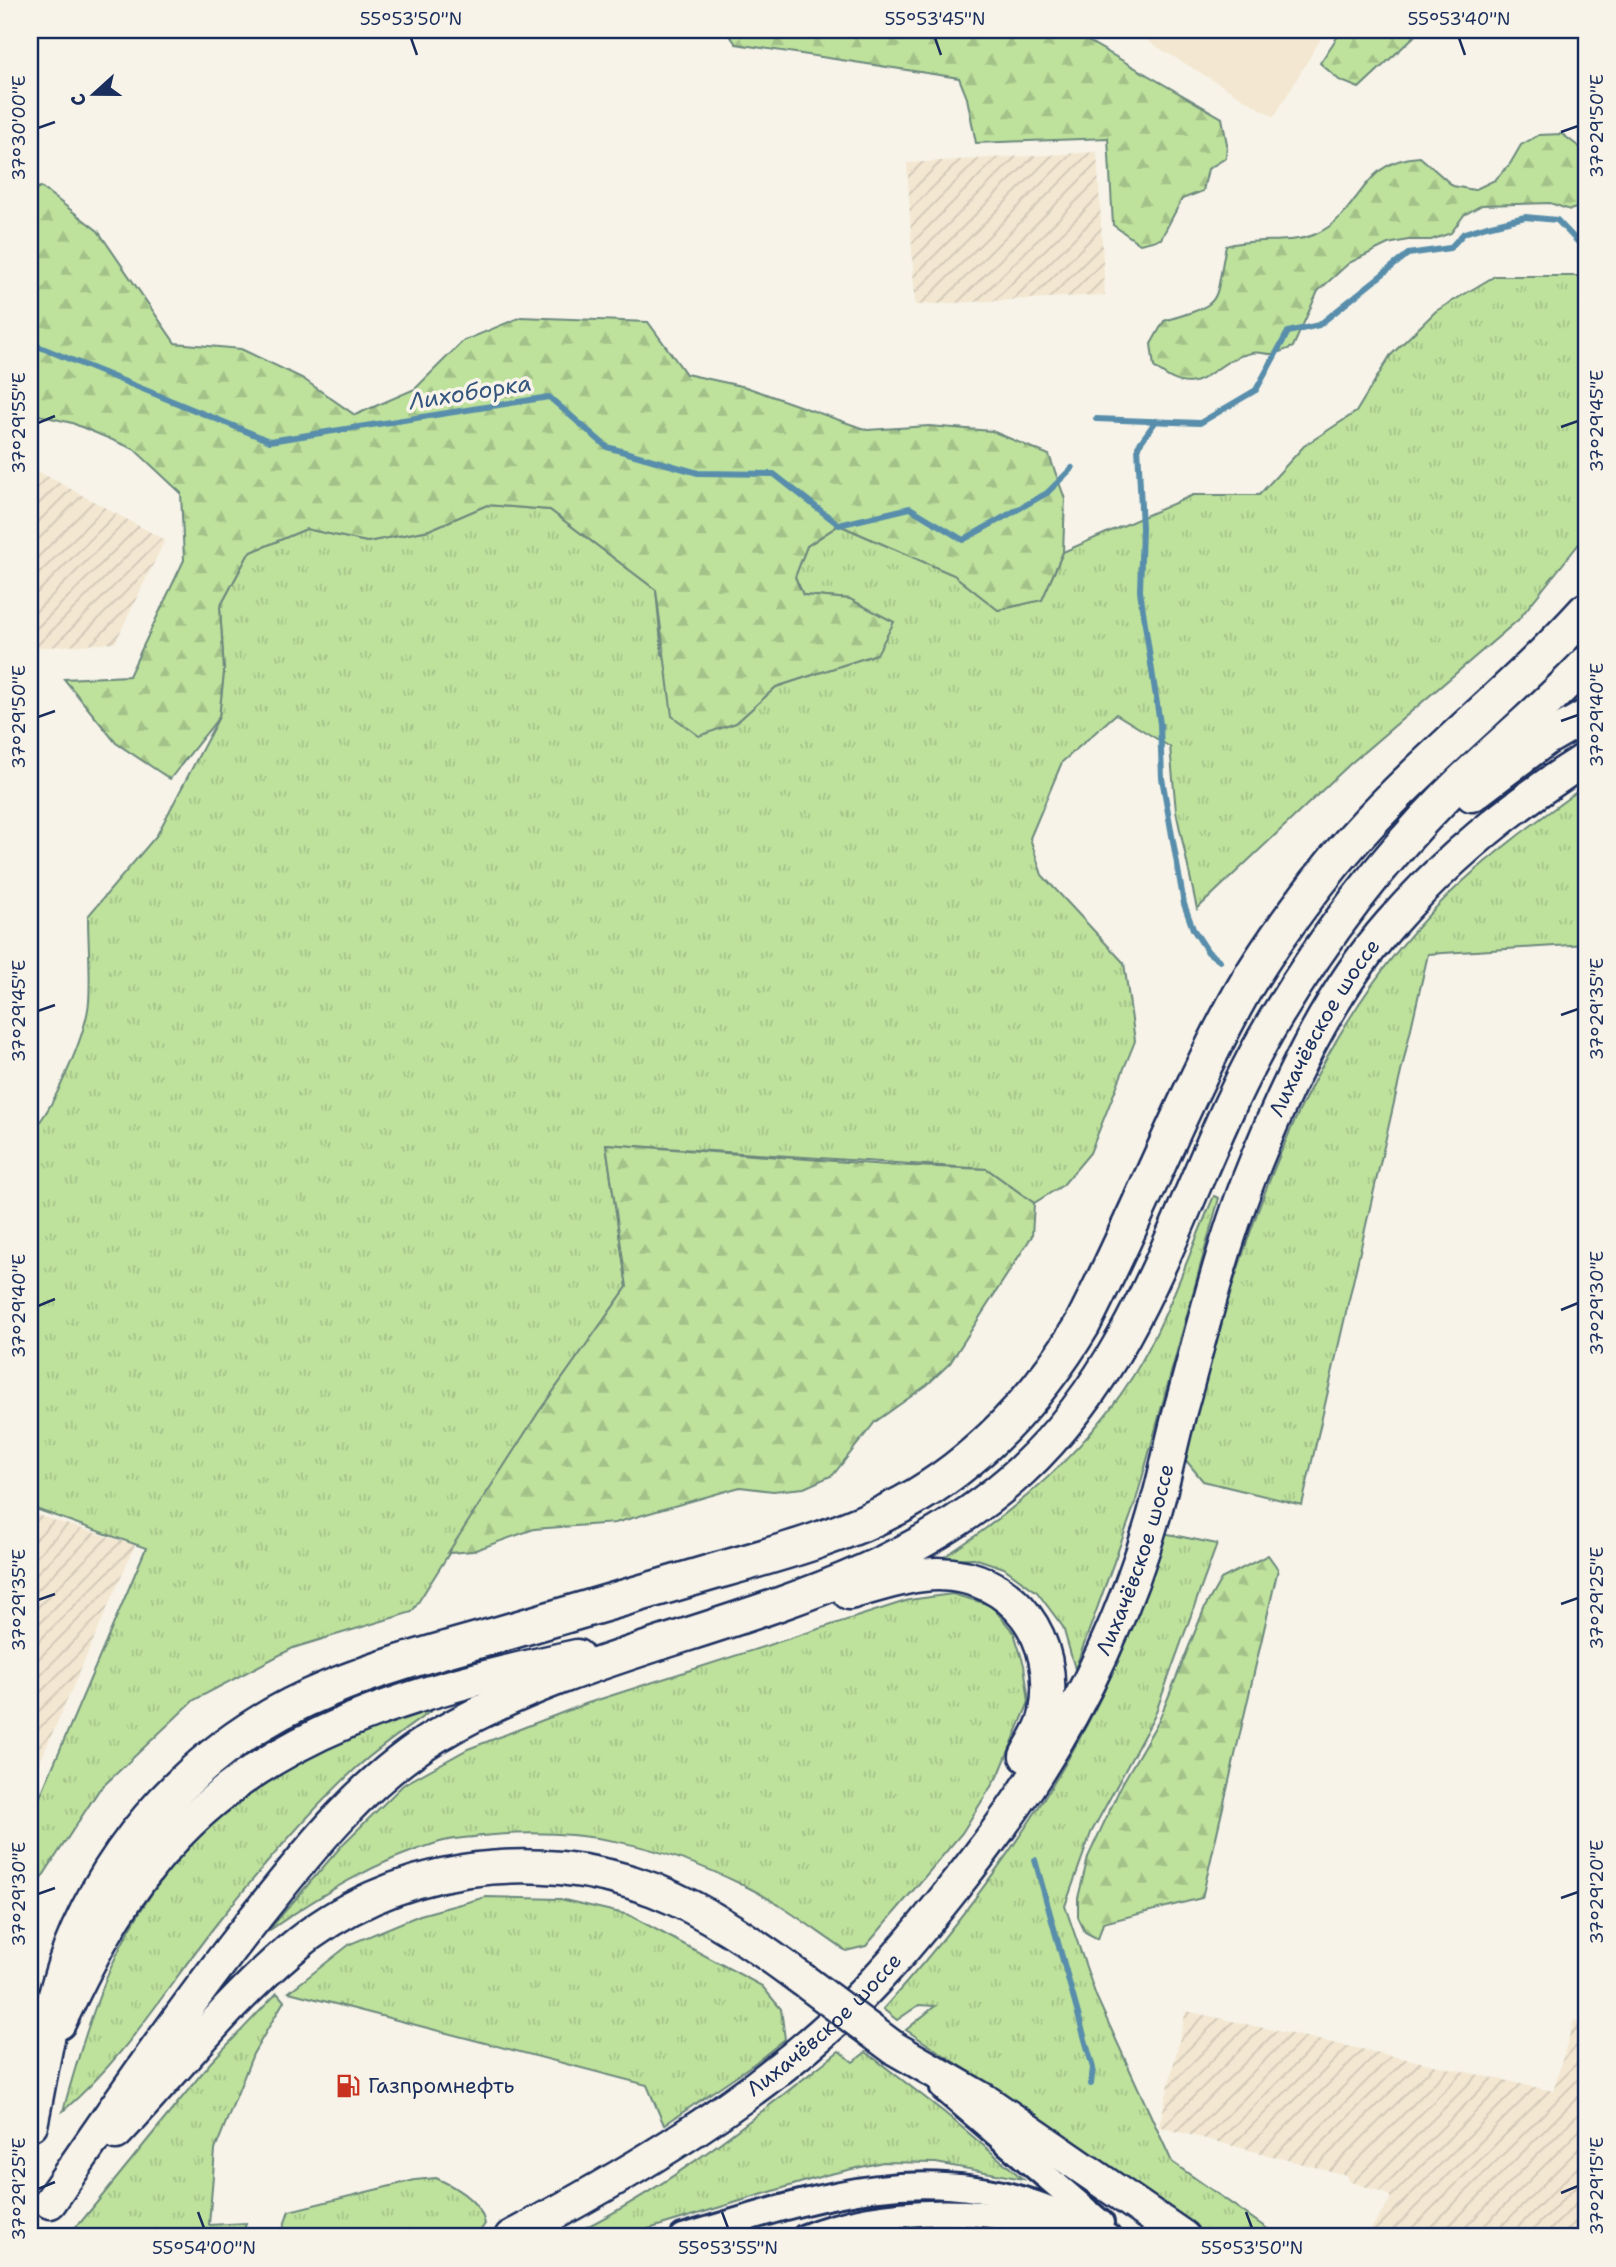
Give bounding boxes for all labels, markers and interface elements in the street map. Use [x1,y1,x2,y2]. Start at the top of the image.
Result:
text: 55°53'50"N [360,7,462,31]
text: 55°53'45"N [885,7,985,31]
text: 55°53'40"N [1407,7,1511,31]
north arrow [60,60,130,130]
text: 37°29'50"E [1585,74,1609,178]
text: 37°30'00"E [7,75,31,181]
text: С [65,90,92,110]
water label: Лихоборка [406,368,533,417]
text: 37°29'45"E [1585,370,1609,472]
text: 37°29'55"E [7,372,31,474]
text: 37°29'40"E [1585,663,1609,767]
text: 37°29'50"E [7,665,31,769]
street label: Лихачёвское шоссе [1262,933,1386,1121]
text: 37°29'35"E [1585,958,1609,1060]
text: 37°29'45"E [7,960,31,1062]
text: 37°29'30"E [1585,1251,1609,1355]
text: 37°29'40"E [7,1254,31,1358]
street label: Лихачёвское шоссе [1089,1461,1181,1660]
text: 37°29'25"E [1585,1547,1609,1649]
text: 37°29'35"E [7,1549,31,1651]
text: 37°29'20"E [1585,1840,1609,1944]
text: 37°29'30"E [7,1842,31,1946]
street label: Лихачёвское шоссе [741,1947,908,2103]
fuel station icon: Газпромнефть [334,2072,362,2100]
place label: Газпромнефть [368,2072,514,2100]
text: 37°29'15"E [1585,2137,1609,2235]
text: 37°29'25"E [7,2138,31,2240]
text: 55°54'00"N [152,2236,256,2260]
text: 55°53'55"N [678,2236,778,2260]
text: 55°53'50"N [1201,2236,1303,2260]

